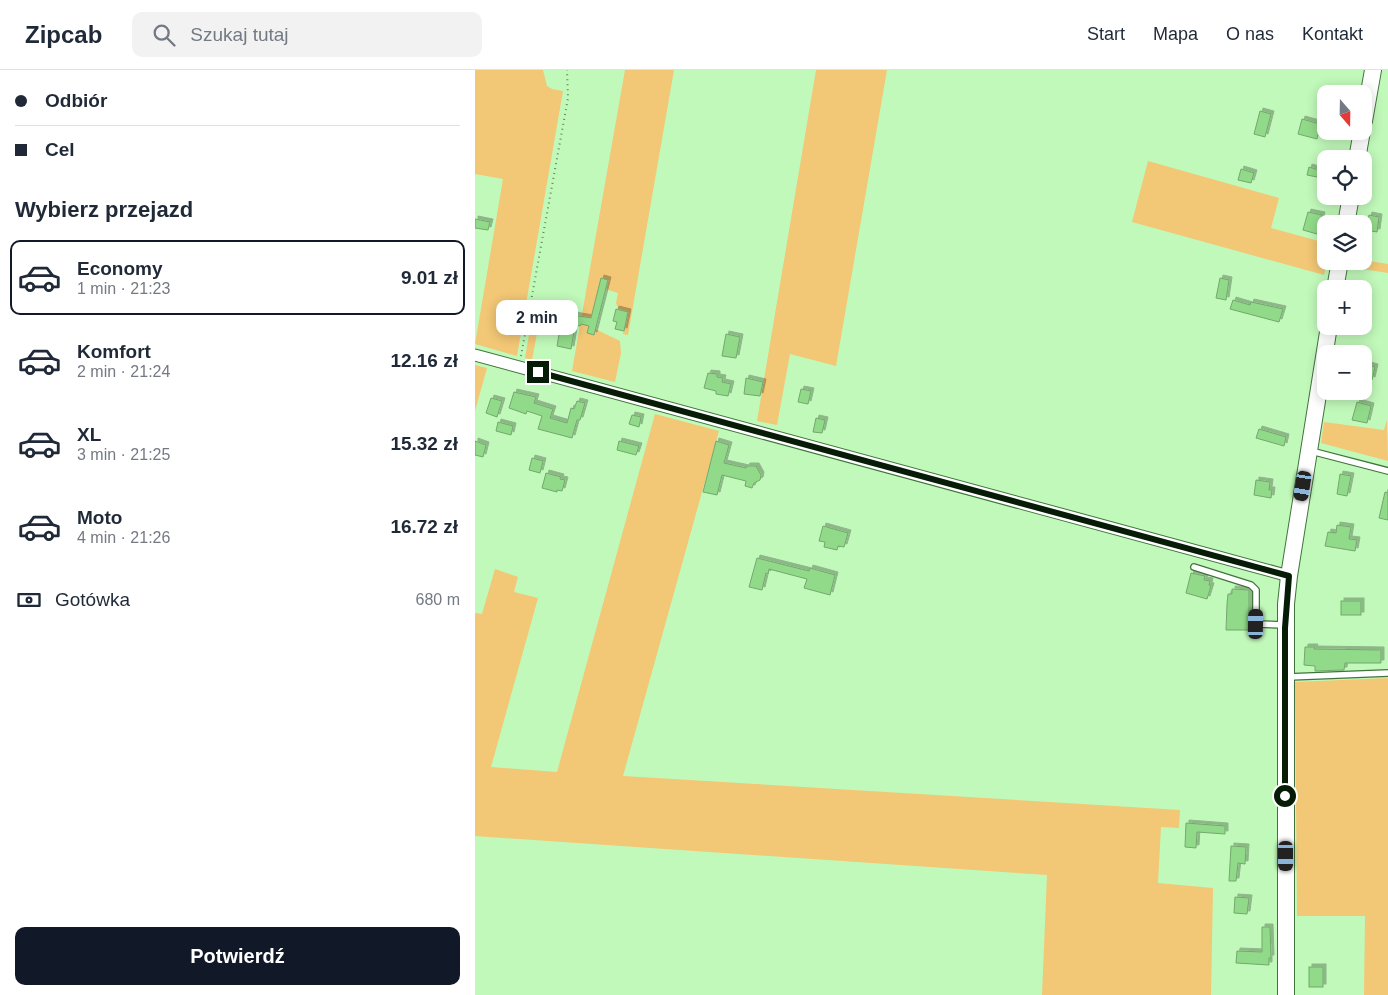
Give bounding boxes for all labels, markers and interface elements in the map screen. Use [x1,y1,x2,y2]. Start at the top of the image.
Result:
search box [132,12,482,57]
text: Zipcab [25,21,102,48]
icon: search [150,21,178,49]
text: Szukaj tutaj [190,24,289,45]
text: Start [1087,24,1125,44]
text: Mapa [1153,24,1198,44]
text: O nas [1226,24,1274,44]
text: Kontakt [1302,24,1363,44]
north arrow [1317,85,1373,140]
map controls [1317,85,1372,400]
text: Odbiór [45,90,107,111]
text: Cel [45,139,75,160]
button: locate [1317,150,1372,205]
text: Wybierz przejazd [15,197,193,222]
button: layers [1317,215,1372,270]
icon: car [17,255,62,300]
text: Economy [77,258,163,279]
text: 9.01 zł [401,267,458,288]
text: 1 min · 21:23 [77,280,170,297]
button: + [1317,280,1372,335]
callout: 2 min [497,300,579,334]
text: 2 min [516,309,558,326]
icon: car [17,338,62,383]
text: Komfort [77,341,151,362]
button: − [1317,345,1372,400]
text: 12.16 zł [390,350,458,371]
route end [527,361,549,383]
text: 2 min · 21:24 [77,363,170,380]
icon: car [17,421,62,466]
text: XL [77,424,101,445]
text: 15.32 zł [390,433,458,454]
text: 3 min · 21:25 [77,446,170,463]
car [1293,470,1312,502]
icon: car [17,504,62,549]
text: Moto [77,507,122,528]
text: 16.72 zł [390,516,458,537]
text: 4 min · 21:26 [77,529,170,546]
icon: cash [15,586,43,614]
text: Gotówka [55,589,130,610]
text: 680 m [416,591,460,608]
car [1248,609,1263,639]
route start [1274,785,1296,807]
car [1278,841,1293,871]
button: Potwierdź [15,927,460,985]

